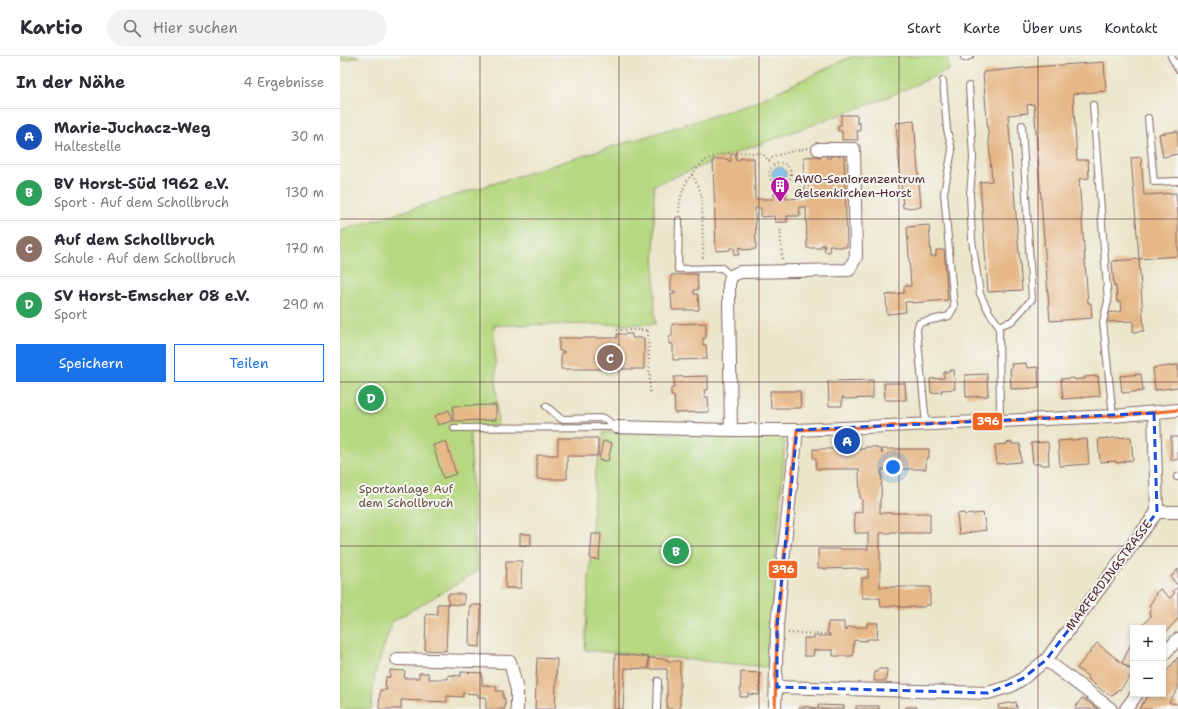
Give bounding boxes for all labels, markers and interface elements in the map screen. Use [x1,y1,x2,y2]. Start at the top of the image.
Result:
search box [107,10,387,46]
text: Kartio [20,15,83,40]
icon: search [121,17,143,39]
text: Hier suchen [153,18,238,38]
text: Start [907,19,941,37]
text: Karte [963,19,1000,37]
text: Über uns [1022,19,1082,37]
text: Kontakt [1104,19,1158,37]
text: In der Nähe [16,71,125,93]
text: 4 Ergebnisse [244,74,324,91]
text: Marie-Juchacz-Weg [54,118,210,138]
text: A [24,128,34,145]
text: 30 m [290,128,324,145]
text: Haltestelle [54,138,121,155]
place label: AWO-Seniorenzentrum Gelsenkirchen-Horst [794,171,925,201]
text: BV Horst-Süd 1962 e.V. [54,174,229,194]
building icon: AWO-Seniorenzentrum Gelsenkirchen-Horst [769,175,791,203]
text: B [25,184,33,201]
text: 130 m [286,184,324,201]
text: Sport · Auf dem Schollbruch [54,194,229,211]
text: Auf dem Schollbruch [54,230,215,250]
text: C [25,240,33,257]
text: 170 m [286,240,324,257]
text: Schule · Auf dem Schollbruch [54,250,236,267]
text: SV Horst-Emscher 08 e.V. [54,286,250,306]
text: D [24,296,34,313]
text: 290 m [282,296,324,313]
text: Sport [54,306,87,323]
pin: C [597,343,623,373]
button: Speichern [16,344,166,382]
button: Teilen [174,344,324,382]
pin: D [358,383,384,413]
line badge: 396 [972,412,1003,431]
text: 396 [977,414,1000,429]
pin: A [834,426,860,456]
your location [883,457,903,477]
park label: Sportanlage Auf dem Schollbruch [358,481,454,511]
street label: MARFERDINGSTRASSE [1062,516,1156,634]
pin: B [663,536,689,566]
line badge: 396 [768,560,798,579]
text: 396 [772,562,795,577]
map controls [1130,625,1166,697]
button: + [1130,625,1166,661]
button: − [1130,661,1166,697]

